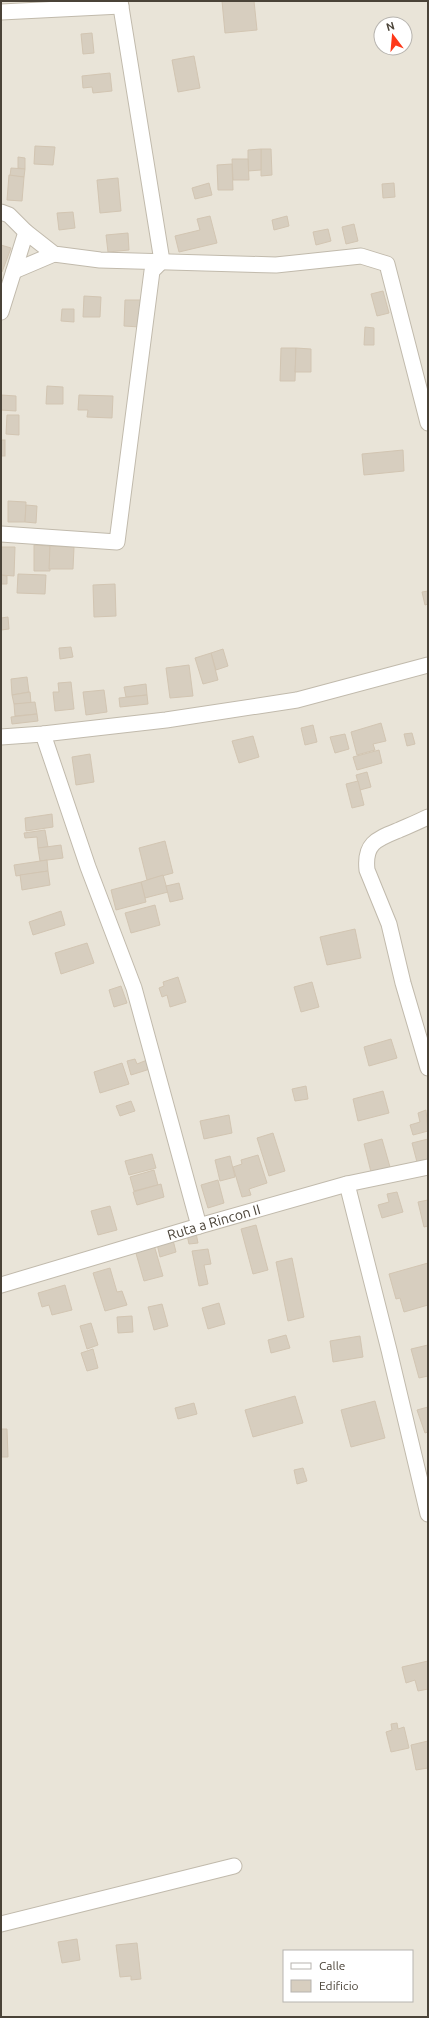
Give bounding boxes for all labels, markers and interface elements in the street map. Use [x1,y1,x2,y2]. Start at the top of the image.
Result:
north arrow [373,16,413,56]
text: N [385,19,396,33]
street label: Ruta a Rincon II [165,1201,262,1243]
legend [283,1950,413,2002]
text: Calle [319,1959,345,1972]
text: Edificio [319,1979,359,1992]

